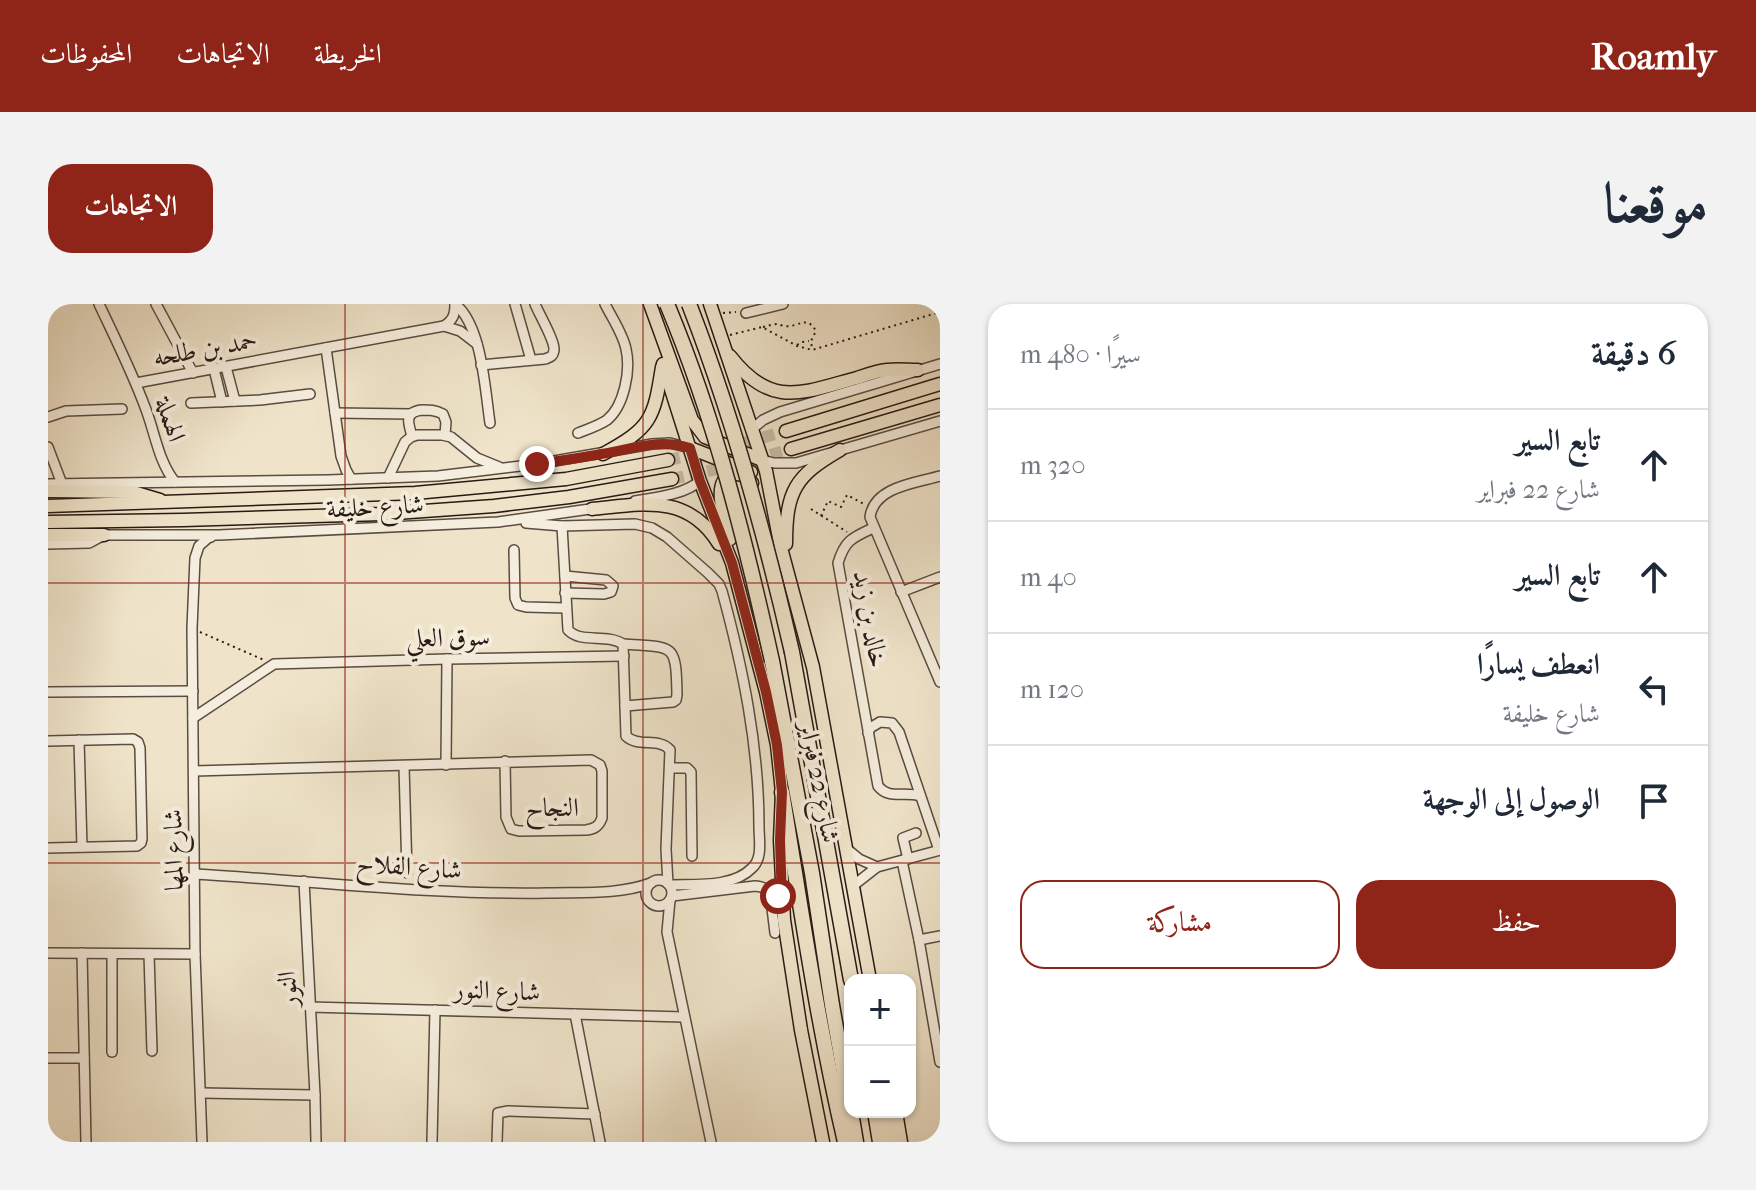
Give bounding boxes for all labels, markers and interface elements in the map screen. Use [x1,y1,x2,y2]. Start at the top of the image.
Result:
text: Roamly [1591,34,1716,79]
text: المحفوظات [40,37,132,70]
text: الاتجاهات [176,37,270,70]
text: الخريطة [314,37,382,70]
button: الاتجاهات [48,164,213,253]
text: موقعنا [1603,171,1708,236]
street label: حمد بن طلحه [150,324,260,373]
text: 6 دقيقة [1591,333,1676,373]
text: سيرًا · 480 m [1020,339,1141,370]
street label: الهملة [148,391,192,445]
text: تابع السير [1515,423,1600,458]
icon: ahead [1632,443,1676,487]
route end [519,446,555,482]
text: 320 m [1020,450,1086,481]
text: شارع 22 فبراير [1477,474,1600,505]
street label: شارع خليفة [325,488,425,531]
icon: ahead [1632,555,1676,599]
text: تابع السير [1515,558,1600,593]
text: 40 m [1020,562,1077,593]
street label: خالد بن زيد [847,568,894,670]
street label: سوق العلي [406,621,491,663]
text: انعطف يسارًا [1477,647,1600,682]
icon: left [1632,667,1676,711]
text: 120 m [1020,674,1084,705]
text: شارع خليفة [1502,698,1600,729]
street label: شارع 22 فبراير [786,716,846,847]
icon: arrive [1632,779,1676,823]
text: الوصول إلى الوجهة [1423,782,1600,817]
street label: النجاح [525,792,579,831]
street label: شارع المها [157,809,196,891]
street label: شارع الفلاح [355,847,463,894]
route start [760,878,796,914]
button: مشاركة [1020,880,1340,969]
button: حفظ [1356,880,1676,969]
street label: النور [271,970,305,1011]
street label: شارع النور [450,973,541,1013]
map controls [844,974,916,1118]
button: + [844,974,916,1046]
button: − [844,1046,916,1118]

